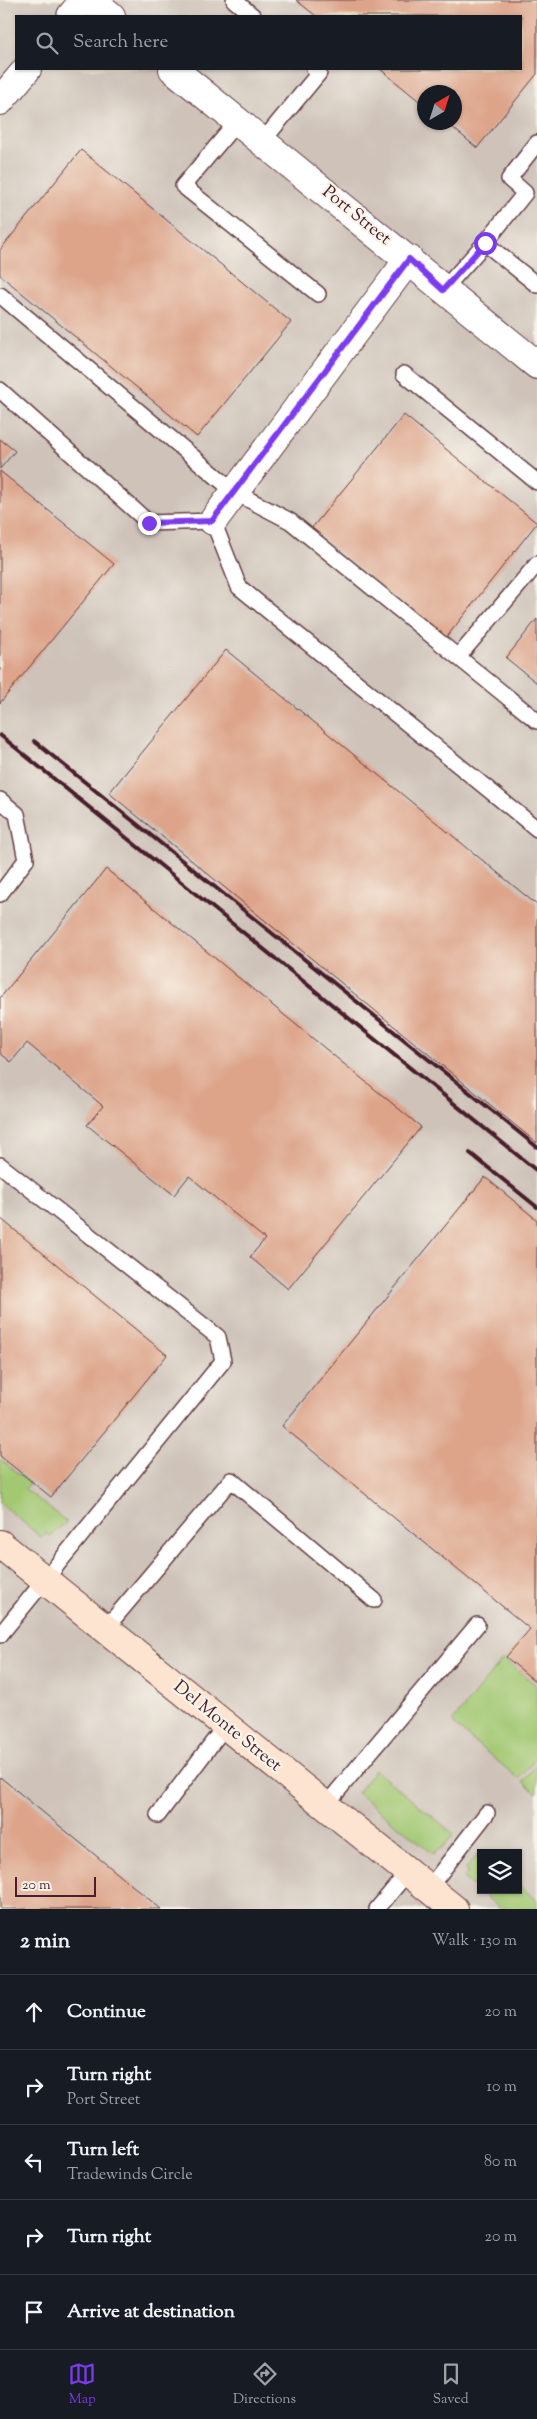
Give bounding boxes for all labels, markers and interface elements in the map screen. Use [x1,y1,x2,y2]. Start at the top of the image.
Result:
search box [15,15,522,70]
icon: search [33,29,61,57]
text: Search here [73,29,168,56]
north arrow [417,85,462,130]
street label: Port Street [316,180,396,252]
route start [474,232,497,255]
route end [138,512,161,535]
street label: Del Monte Street [167,1675,287,1779]
map controls [477,1849,522,1894]
button: layers [477,1849,522,1894]
scale bar [15,1874,96,1897]
text: 20 m [22,1876,51,1896]
text: 2 min [20,1927,70,1957]
text: Walk · 130 m [432,1930,517,1953]
icon: ahead [20,1998,48,2026]
text: Continue [67,1999,146,2026]
text: 20 m [484,2001,517,2024]
text: Turn right [67,2062,151,2089]
icon: right [20,2073,48,2101]
text: 10 m [487,2076,517,2099]
text: Port Street [67,2089,140,2112]
text: Turn left [67,2137,139,2164]
icon: left [20,2148,48,2176]
text: 80 m [484,2151,517,2174]
text: Tradewinds Circle [67,2164,193,2187]
icon: right [20,2223,48,2251]
text: Turn right [67,2224,151,2251]
text: 20 m [484,2226,517,2249]
icon: arrive [20,2298,48,2326]
text: Arrive at destination [67,2299,235,2326]
tab: Map [68,2360,96,2410]
tab: Directions [233,2360,296,2410]
tab: Saved [433,2360,469,2410]

